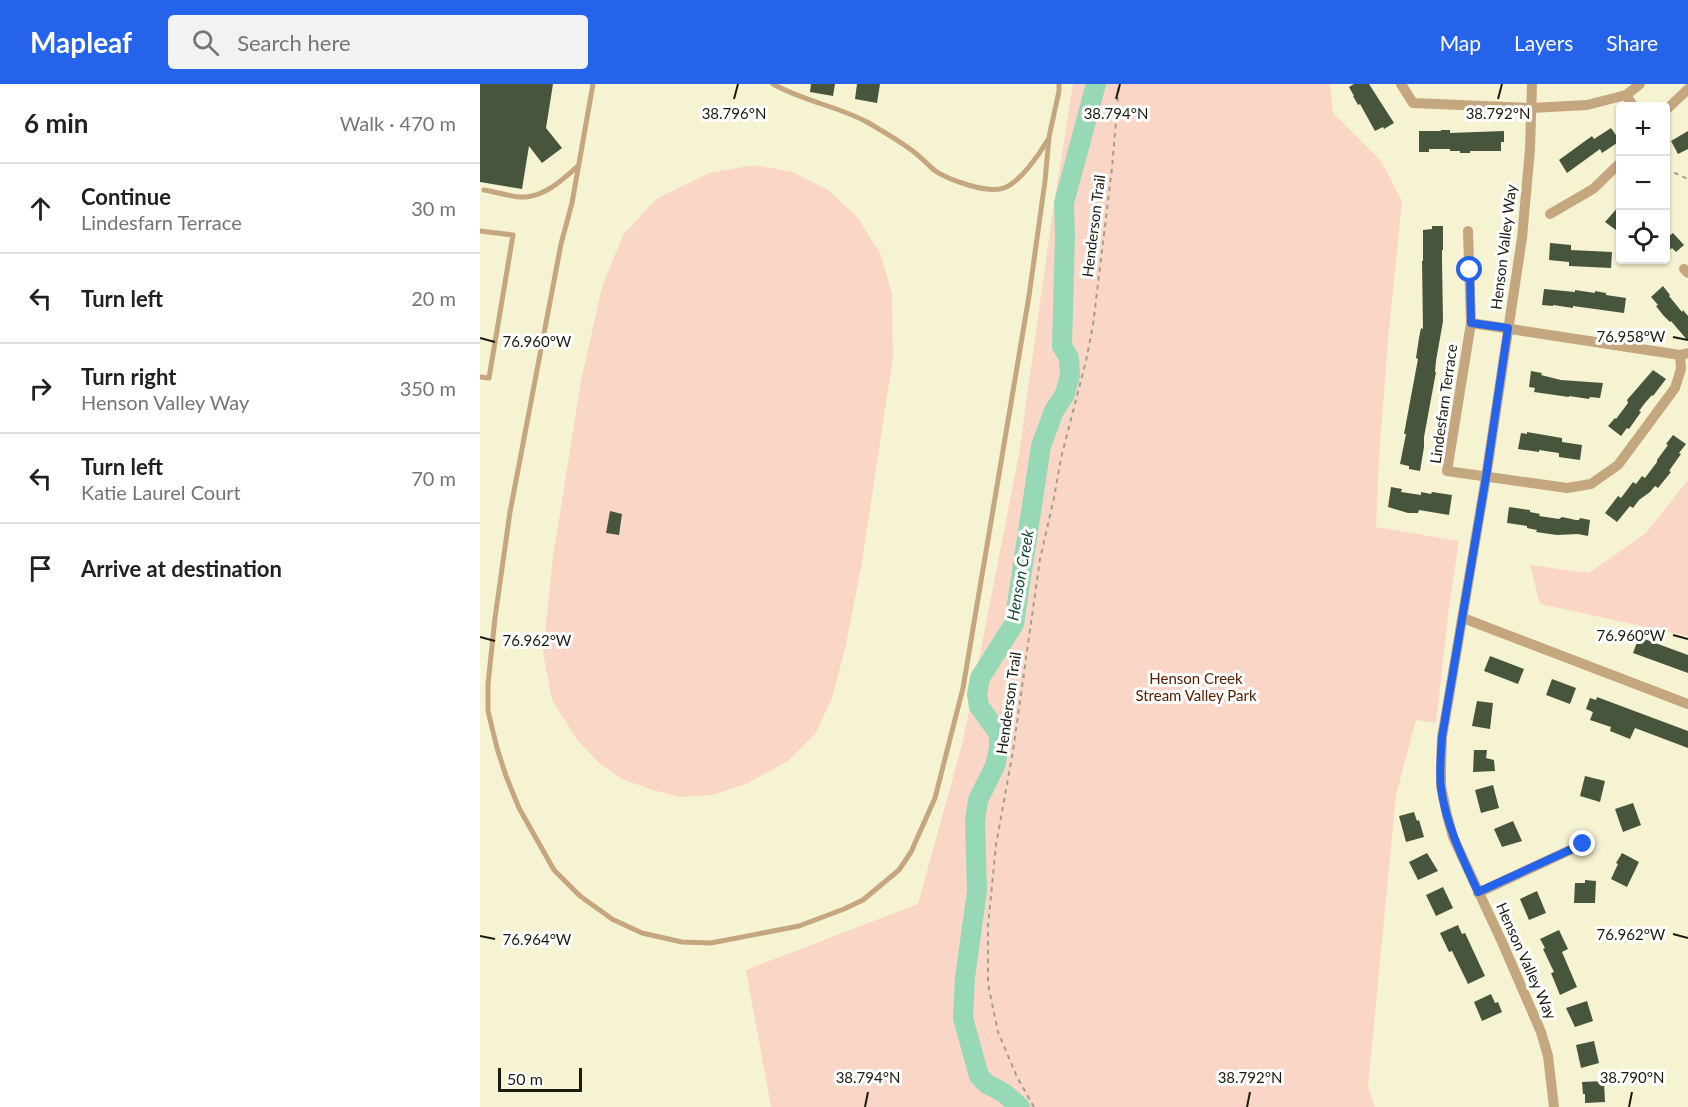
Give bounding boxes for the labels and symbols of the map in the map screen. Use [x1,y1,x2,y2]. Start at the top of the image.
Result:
text: 38.796°N [702,104,766,122]
text: 38.794°N [1084,104,1148,122]
text: 38.792°N [1466,104,1530,122]
street label: Henderson Trail [1078,174,1108,278]
street label: Henson Valley Way [1486,183,1520,311]
route start [1456,256,1482,282]
text: 76.958°W [1597,327,1666,345]
text: 76.960°W [503,332,572,350]
street label: Lindesfarn Terrace [1426,343,1460,465]
water label: Henson Creek [1002,527,1037,622]
text: 76.960°W [1597,626,1666,644]
text: 76.962°W [503,631,572,649]
street label: Henderson Trail [992,651,1024,755]
park label: Henson Creek Stream Valley Park [1135,669,1257,704]
route end [1569,830,1595,856]
street label: Henson Valley Way [1493,899,1561,1022]
text: 76.962°W [1597,925,1666,943]
text: 76.964°W [503,930,572,948]
scale bar [498,1065,582,1092]
text: 38.794°N [836,1068,900,1086]
text: 38.792°N [1218,1068,1282,1086]
text: 38.790°N [1600,1068,1664,1086]

